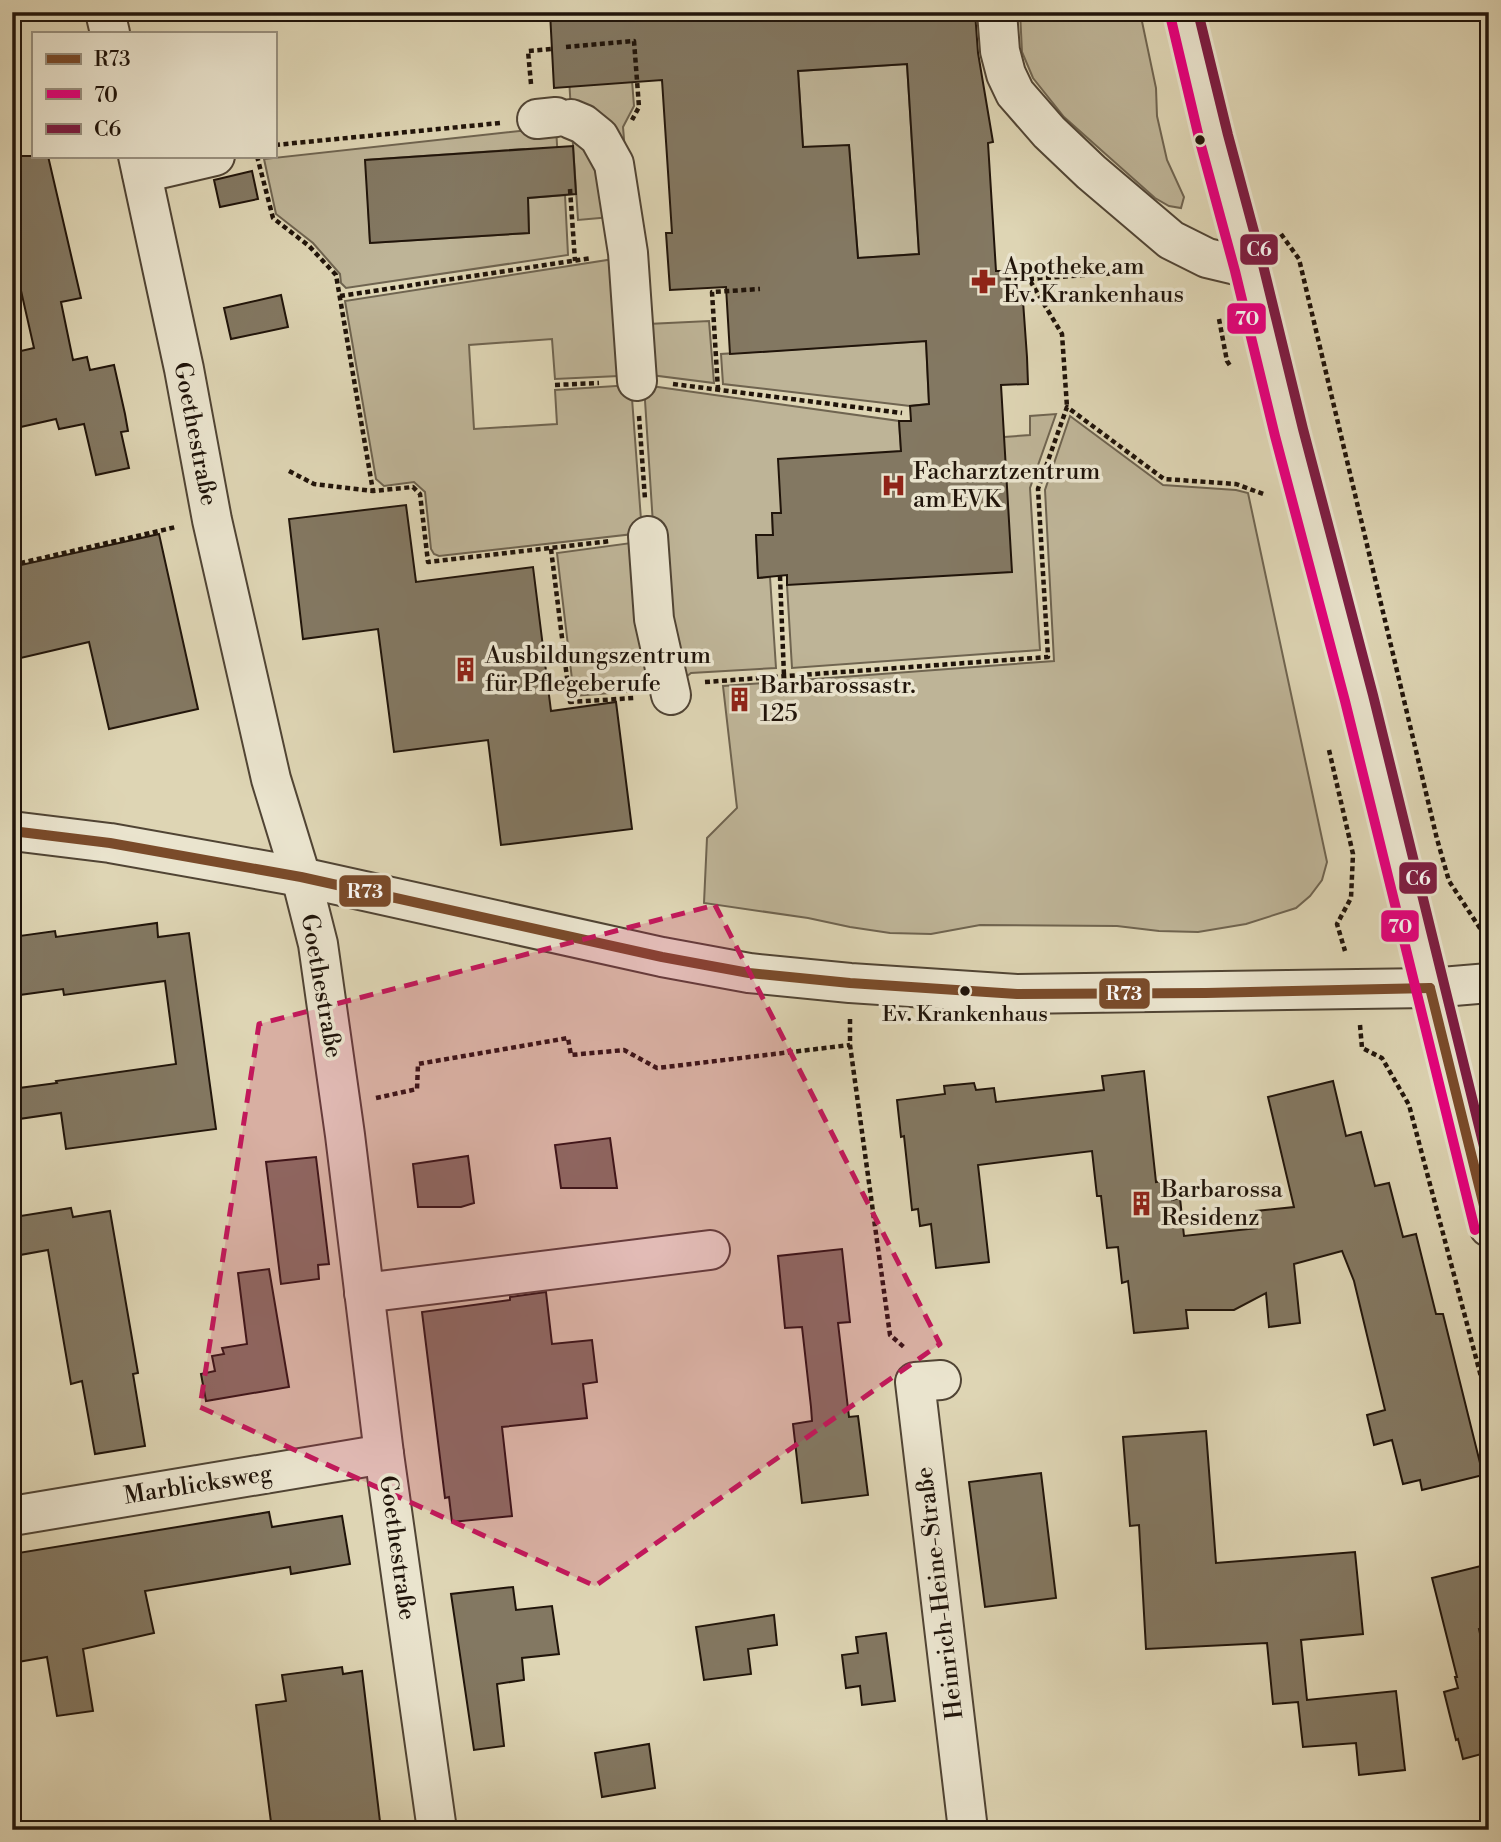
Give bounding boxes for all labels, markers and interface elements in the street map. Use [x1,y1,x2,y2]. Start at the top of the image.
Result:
legend [32,32,276,158]
text: R73 [94,47,131,73]
text: 70 [94,83,118,109]
text: C6 [94,117,121,143]
unlabelled marker [1193,133,1207,147]
line badge: C6 [1239,233,1279,266]
text: C6 [1246,238,1272,262]
place label: Apotheke am Ev. Krankenhaus [1002,252,1184,310]
pharmacy icon: Apotheke am Ev. Krankenhaus [969,267,997,295]
line badge: 70 [1226,302,1267,335]
text: 70 [1235,307,1259,331]
street label: Goethestraße [166,360,224,508]
place label: Facharztzentrum am EVK [913,457,1100,515]
hospital icon: Facharztzentrum am EVK [879,472,907,500]
place label: Ausbildungszentrum für Pflegeberufe [484,641,711,699]
building icon: Ausbildungszentrum für Pflegeberufe [451,656,479,684]
place label: Barbarossastr. 125 [759,671,916,729]
building icon: Barbarossastr. 125 [726,686,754,714]
line badge: C6 [1398,861,1438,895]
text: C6 [1405,867,1431,891]
line badge: R73 [338,874,392,908]
text: R73 [347,880,383,904]
line badge: 70 [1380,909,1420,943]
street label: Goethestraße [294,912,348,1060]
text: 70 [1388,915,1412,939]
line badge: R73 [1098,977,1151,1010]
text: R73 [1106,982,1142,1006]
marker: Ev. Krankenhaus [958,984,972,998]
place label: Ev. Krankenhaus [882,1001,1048,1028]
place label: Barbarossa Residenz [1160,1175,1284,1233]
building icon: Barbarossa Residenz [1127,1190,1155,1218]
street label: Marblicksweg [122,1458,275,1512]
street label: Heinrich-Heine-Straße [910,1465,970,1721]
street label: Goethestraße [372,1474,422,1622]

